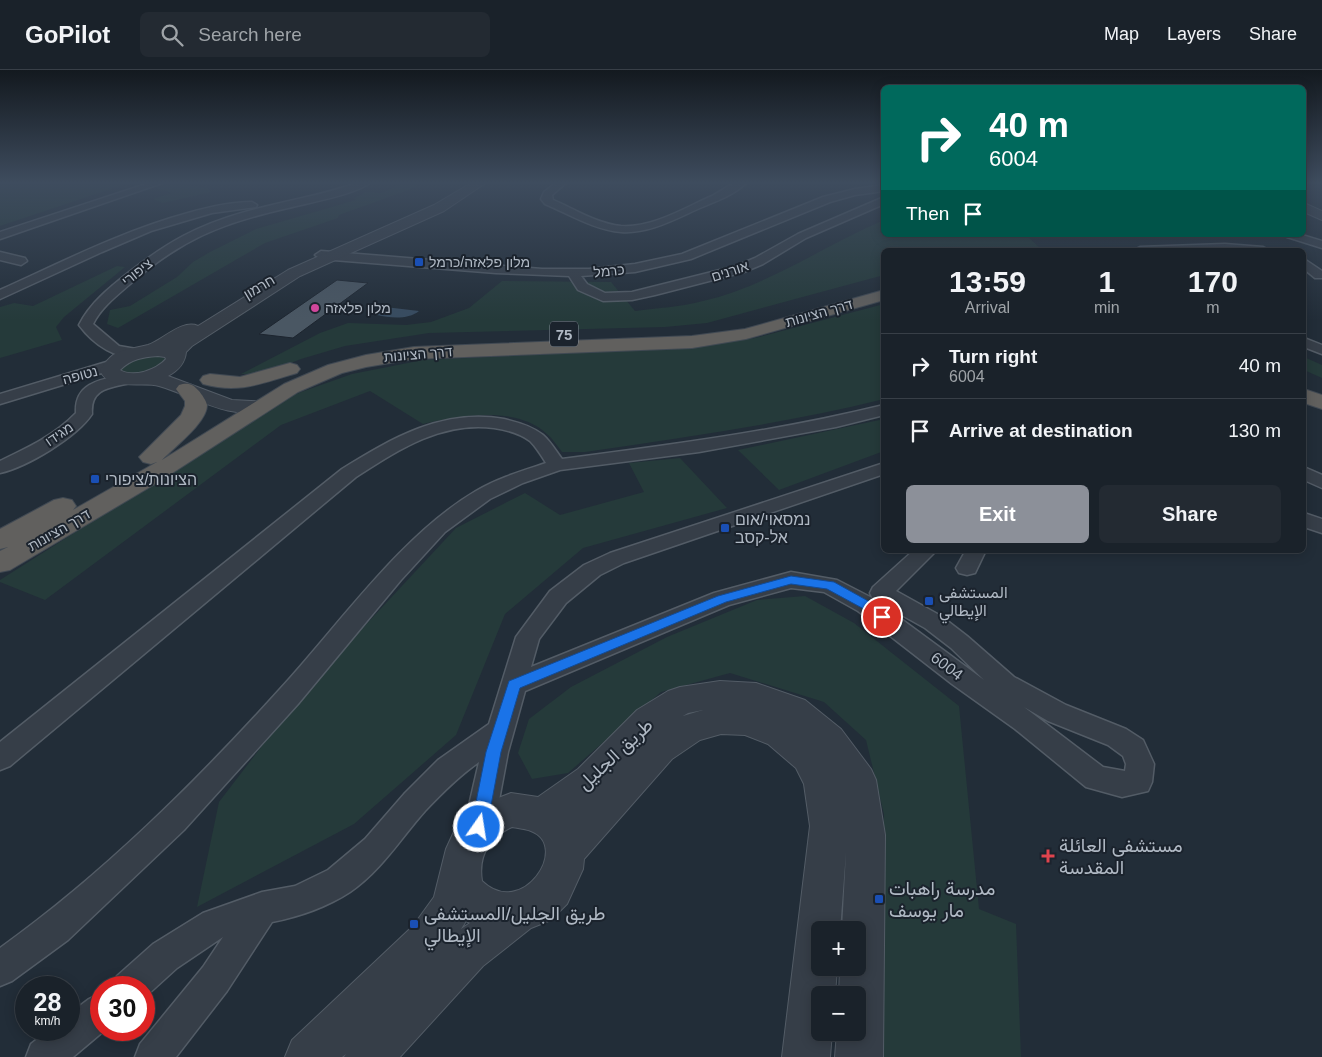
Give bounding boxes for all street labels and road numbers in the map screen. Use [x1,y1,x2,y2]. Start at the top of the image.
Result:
street label: ציפורי [119,255,156,289]
street label: אורנים [709,257,751,285]
street label: כרמל [593,261,625,281]
street label: חרמון [241,272,277,302]
street label: דרך הציונות [784,296,854,330]
road number: 75 [550,322,578,346]
street label: דרך הציונות [383,343,453,365]
street label: נטופה [61,363,99,387]
street label: מגידו [42,419,76,449]
street label: דרך הציונות [25,506,93,554]
street label: 6004 [928,649,966,684]
street label: طريق الجليل [573,714,657,795]

